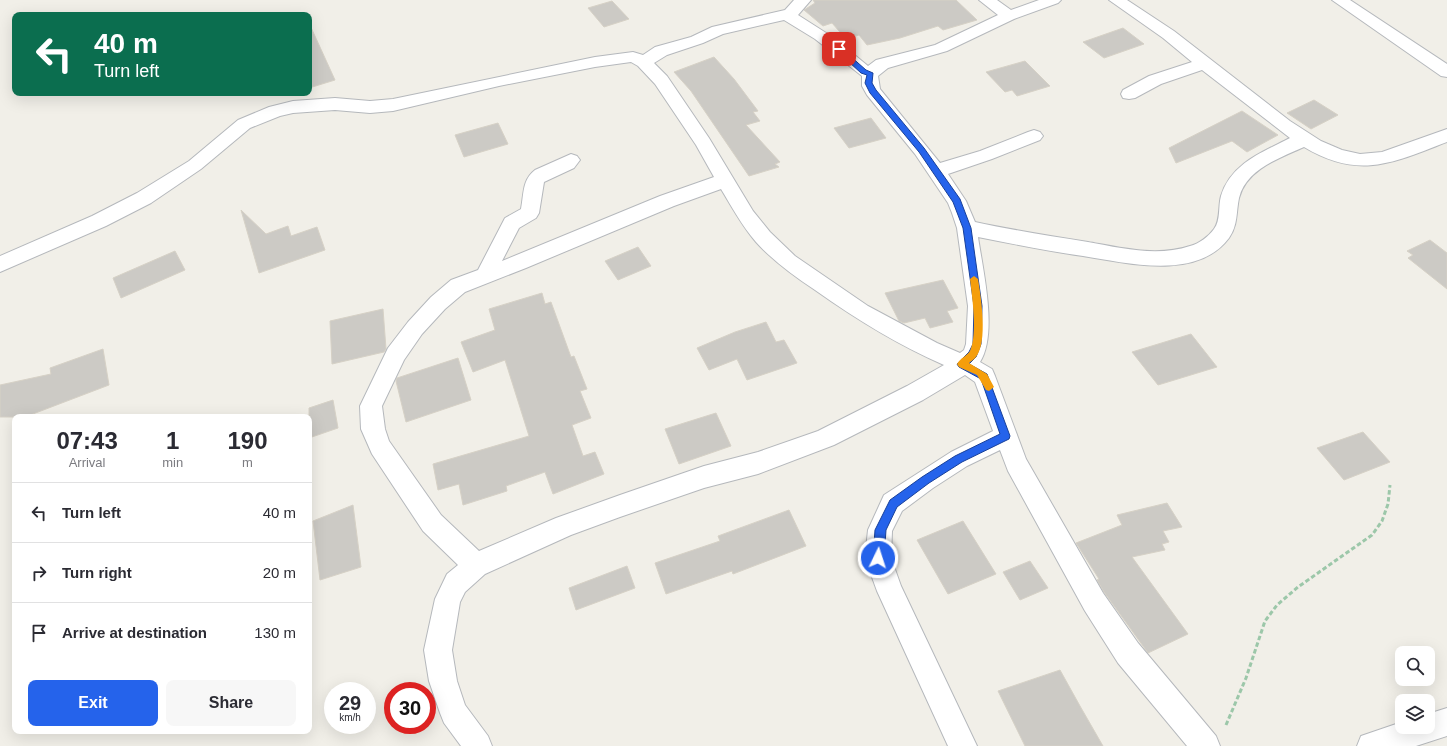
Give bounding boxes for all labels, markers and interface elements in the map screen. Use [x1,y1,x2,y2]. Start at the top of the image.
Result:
icon: left [28,28,80,80]
text: 40 m [94,28,158,59]
pin [822,32,856,66]
icon: arrive [828,38,850,60]
text: Turn left [94,61,159,81]
text: 07:43 [56,427,118,454]
text: 1 [166,427,179,454]
text: 190 [228,427,268,454]
text: Arrival [69,455,106,470]
text: min [162,455,183,470]
text: m [242,455,253,470]
icon: left [28,502,50,524]
text: Turn left [62,504,121,521]
text: 40 m [263,504,296,521]
position arrow [857,537,899,579]
icon: right [28,562,50,584]
text: Turn right [62,564,132,581]
text: 20 m [263,564,296,581]
icon: arrive [28,622,50,644]
text: Arrive at destination [62,624,207,641]
text: 130 m [254,624,296,641]
map controls [1395,646,1435,734]
button: search [1395,646,1435,686]
button: Exit [28,680,158,726]
button: Share [166,680,296,726]
speed limit sign: 30 [384,682,436,734]
text: 29 [339,692,361,714]
button: layers [1395,694,1435,734]
text: km/h [339,712,361,723]

